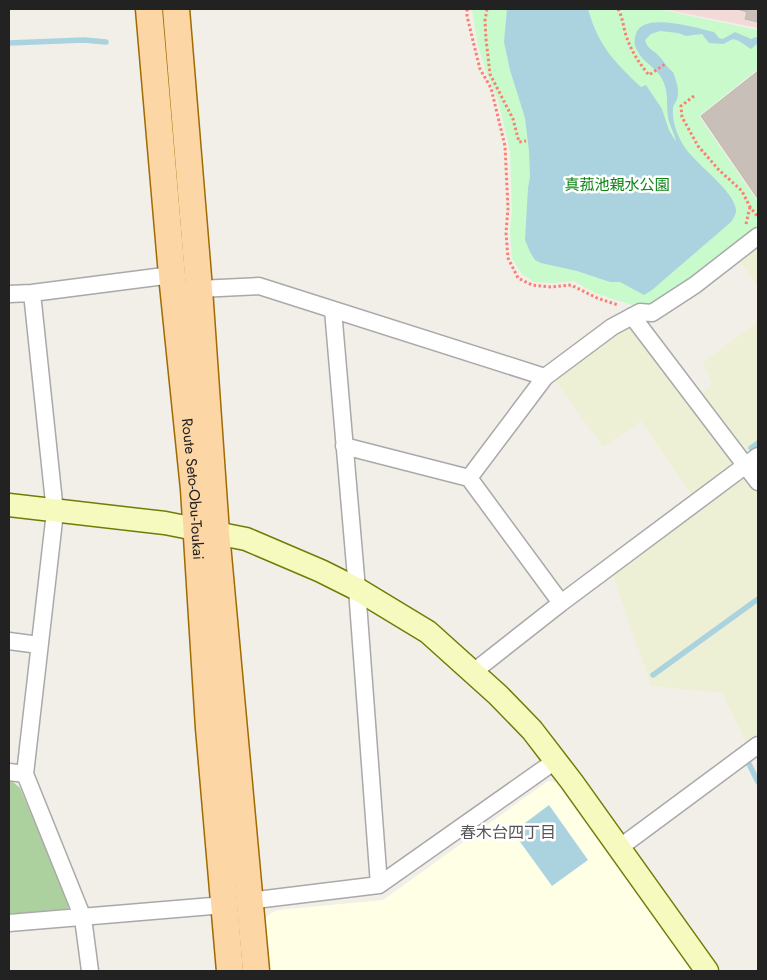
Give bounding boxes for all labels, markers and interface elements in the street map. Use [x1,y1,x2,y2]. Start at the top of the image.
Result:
park label: 真菰池親水公園 [564,174,670,196]
street label: Route Seto-Obu-Toukai [176,417,209,560]
district label: 春木台四丁目 [460,821,556,844]

